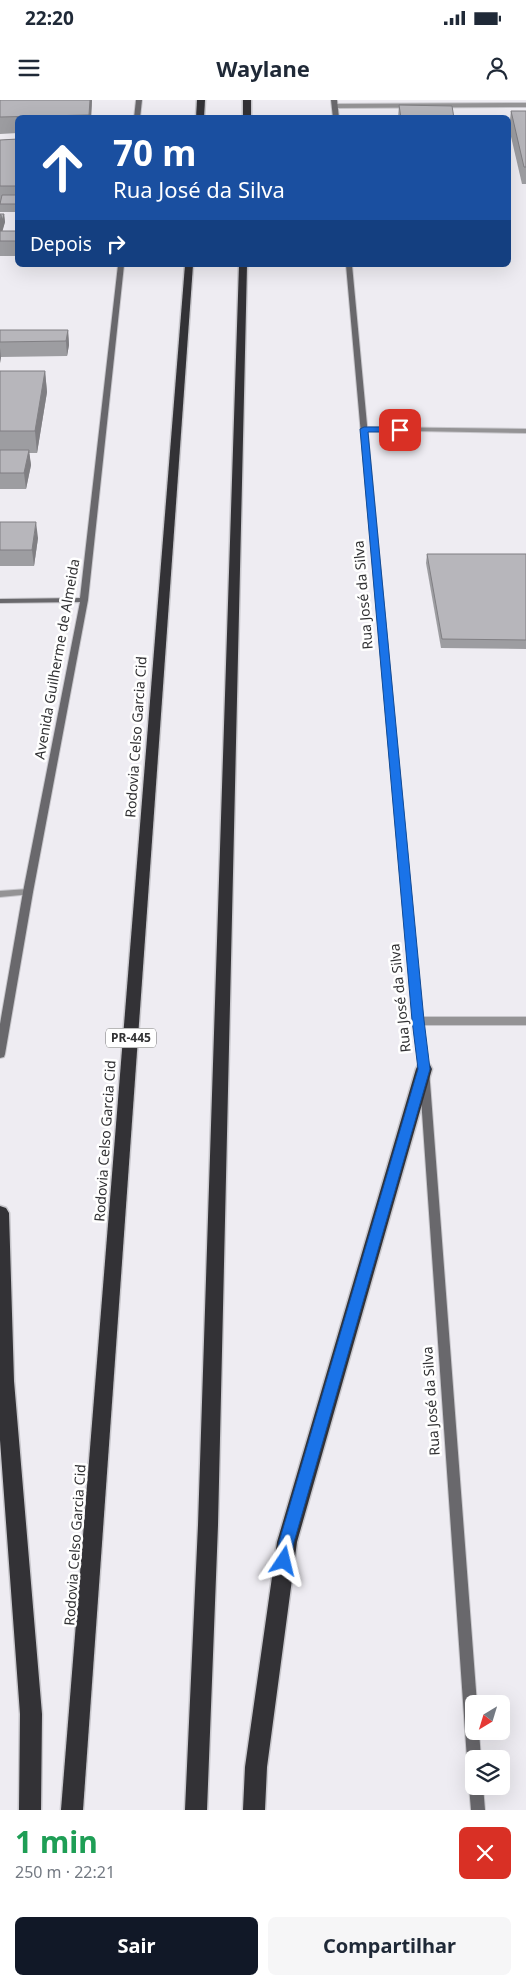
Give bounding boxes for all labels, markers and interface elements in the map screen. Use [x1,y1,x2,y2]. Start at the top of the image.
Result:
text: 22:20 [25,5,74,31]
text: Waylane [216,53,310,83]
icon: menu [15,54,43,82]
icon: person [483,54,511,82]
text: 70 m [113,129,196,176]
icon: ahead [30,135,95,200]
text: Rua José da Silva [113,174,285,204]
icon: right [102,230,130,258]
text: Depois [30,231,92,257]
pin [379,409,421,451]
icon: arrive [386,416,414,444]
street label: Rua José da Silva [348,540,377,650]
street label: Avenida Guilherme de Almeida [30,557,83,761]
street label: Rodovia Celso Garcia Cid [120,656,151,818]
street label: Rua José da Silva [384,943,415,1053]
road number: PR-445 [106,1028,156,1048]
street label: Rodovia Celso Garcia Cid [89,1060,120,1222]
street label: Rua José da Silva [417,1346,444,1456]
street label: Rodovia Celso Garcia Cid [59,1464,90,1626]
position arrow [257,1534,309,1586]
north arrow [465,1695,510,1740]
map controls [465,1695,510,1795]
button: layers [465,1750,510,1795]
text: 1 min [15,1821,98,1862]
button: close [459,1827,511,1879]
text: 250 m · 22:21 [15,1861,115,1883]
button: Sair [15,1917,258,1975]
button: Compartilhar [268,1917,511,1975]

